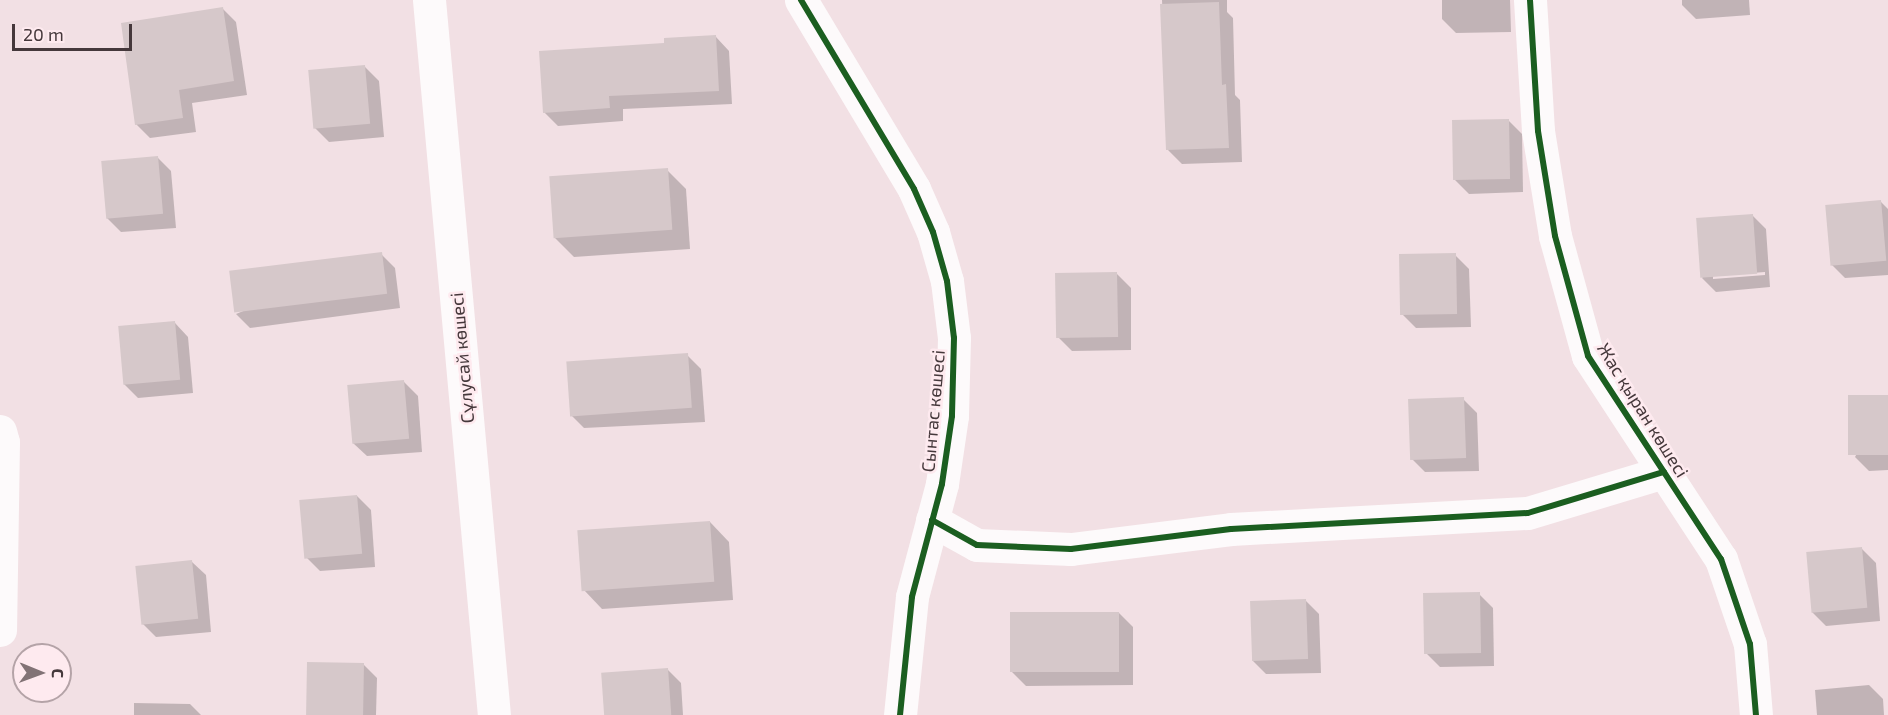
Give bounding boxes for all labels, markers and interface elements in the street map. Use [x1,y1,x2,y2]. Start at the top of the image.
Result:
scale bar [15,12,135,50]
text: 20 m [23,23,64,45]
street label: Сұлусай көшесі [446,292,478,424]
street label: Жас қыран көшесі [1593,339,1693,481]
street label: Сынтас көшесі [917,349,949,473]
north arrow [12,643,72,703]
text: С [49,668,68,678]

